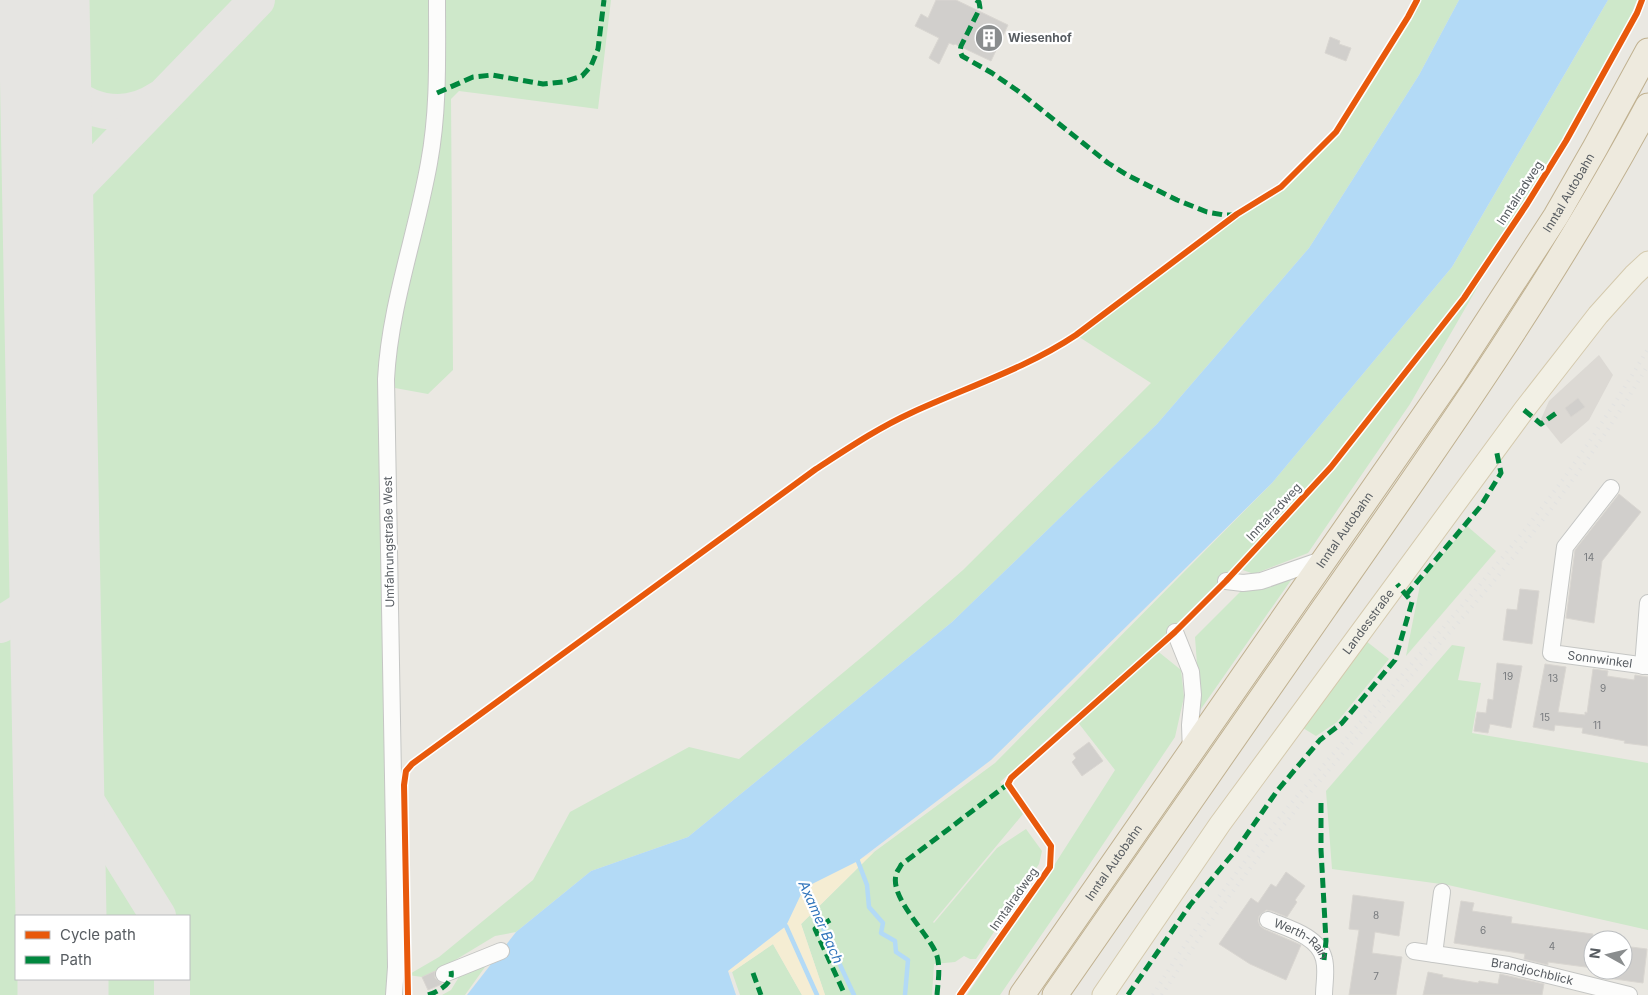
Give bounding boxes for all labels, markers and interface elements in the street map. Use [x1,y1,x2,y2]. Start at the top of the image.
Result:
building icon: Wiesenhof [974,23,1004,53]
place label: Wiesenhof [1008,30,1072,45]
street label: Inntal Autobahn [1539,150,1597,235]
street label: Inntalradweg [1493,158,1546,228]
street label: Umfahrungstraße West [380,476,397,608]
street label: Inntalradweg [1243,480,1304,544]
street label: Inntal Autobahn [1313,489,1376,571]
house number: 14 [1584,551,1594,563]
street label: Landesstraße [1339,586,1397,657]
street label: Sonnwinkel [1567,647,1633,671]
house number: 19 [1503,670,1513,682]
house number: 13 [1548,672,1558,684]
house number: 9 [1600,682,1606,694]
house number: 15 [1540,711,1550,723]
house number: 11 [1593,719,1601,731]
street label: Inntal Autobahn [1082,822,1145,903]
street label: Inntalradweg [986,864,1041,933]
water label: Axamer Bach [795,877,847,966]
house number: 8 [1373,909,1379,921]
legend [15,915,190,980]
street label: Werth-Rain [1272,915,1332,961]
house number: 6 [1480,924,1486,936]
text: Cycle path [60,925,136,944]
north arrow [1583,930,1633,980]
house number: 4 [1549,940,1555,952]
text: N [1585,947,1604,960]
text: Path [60,950,92,969]
street label: Brandjochblick [1490,955,1575,988]
house number: 7 [1373,970,1379,982]

